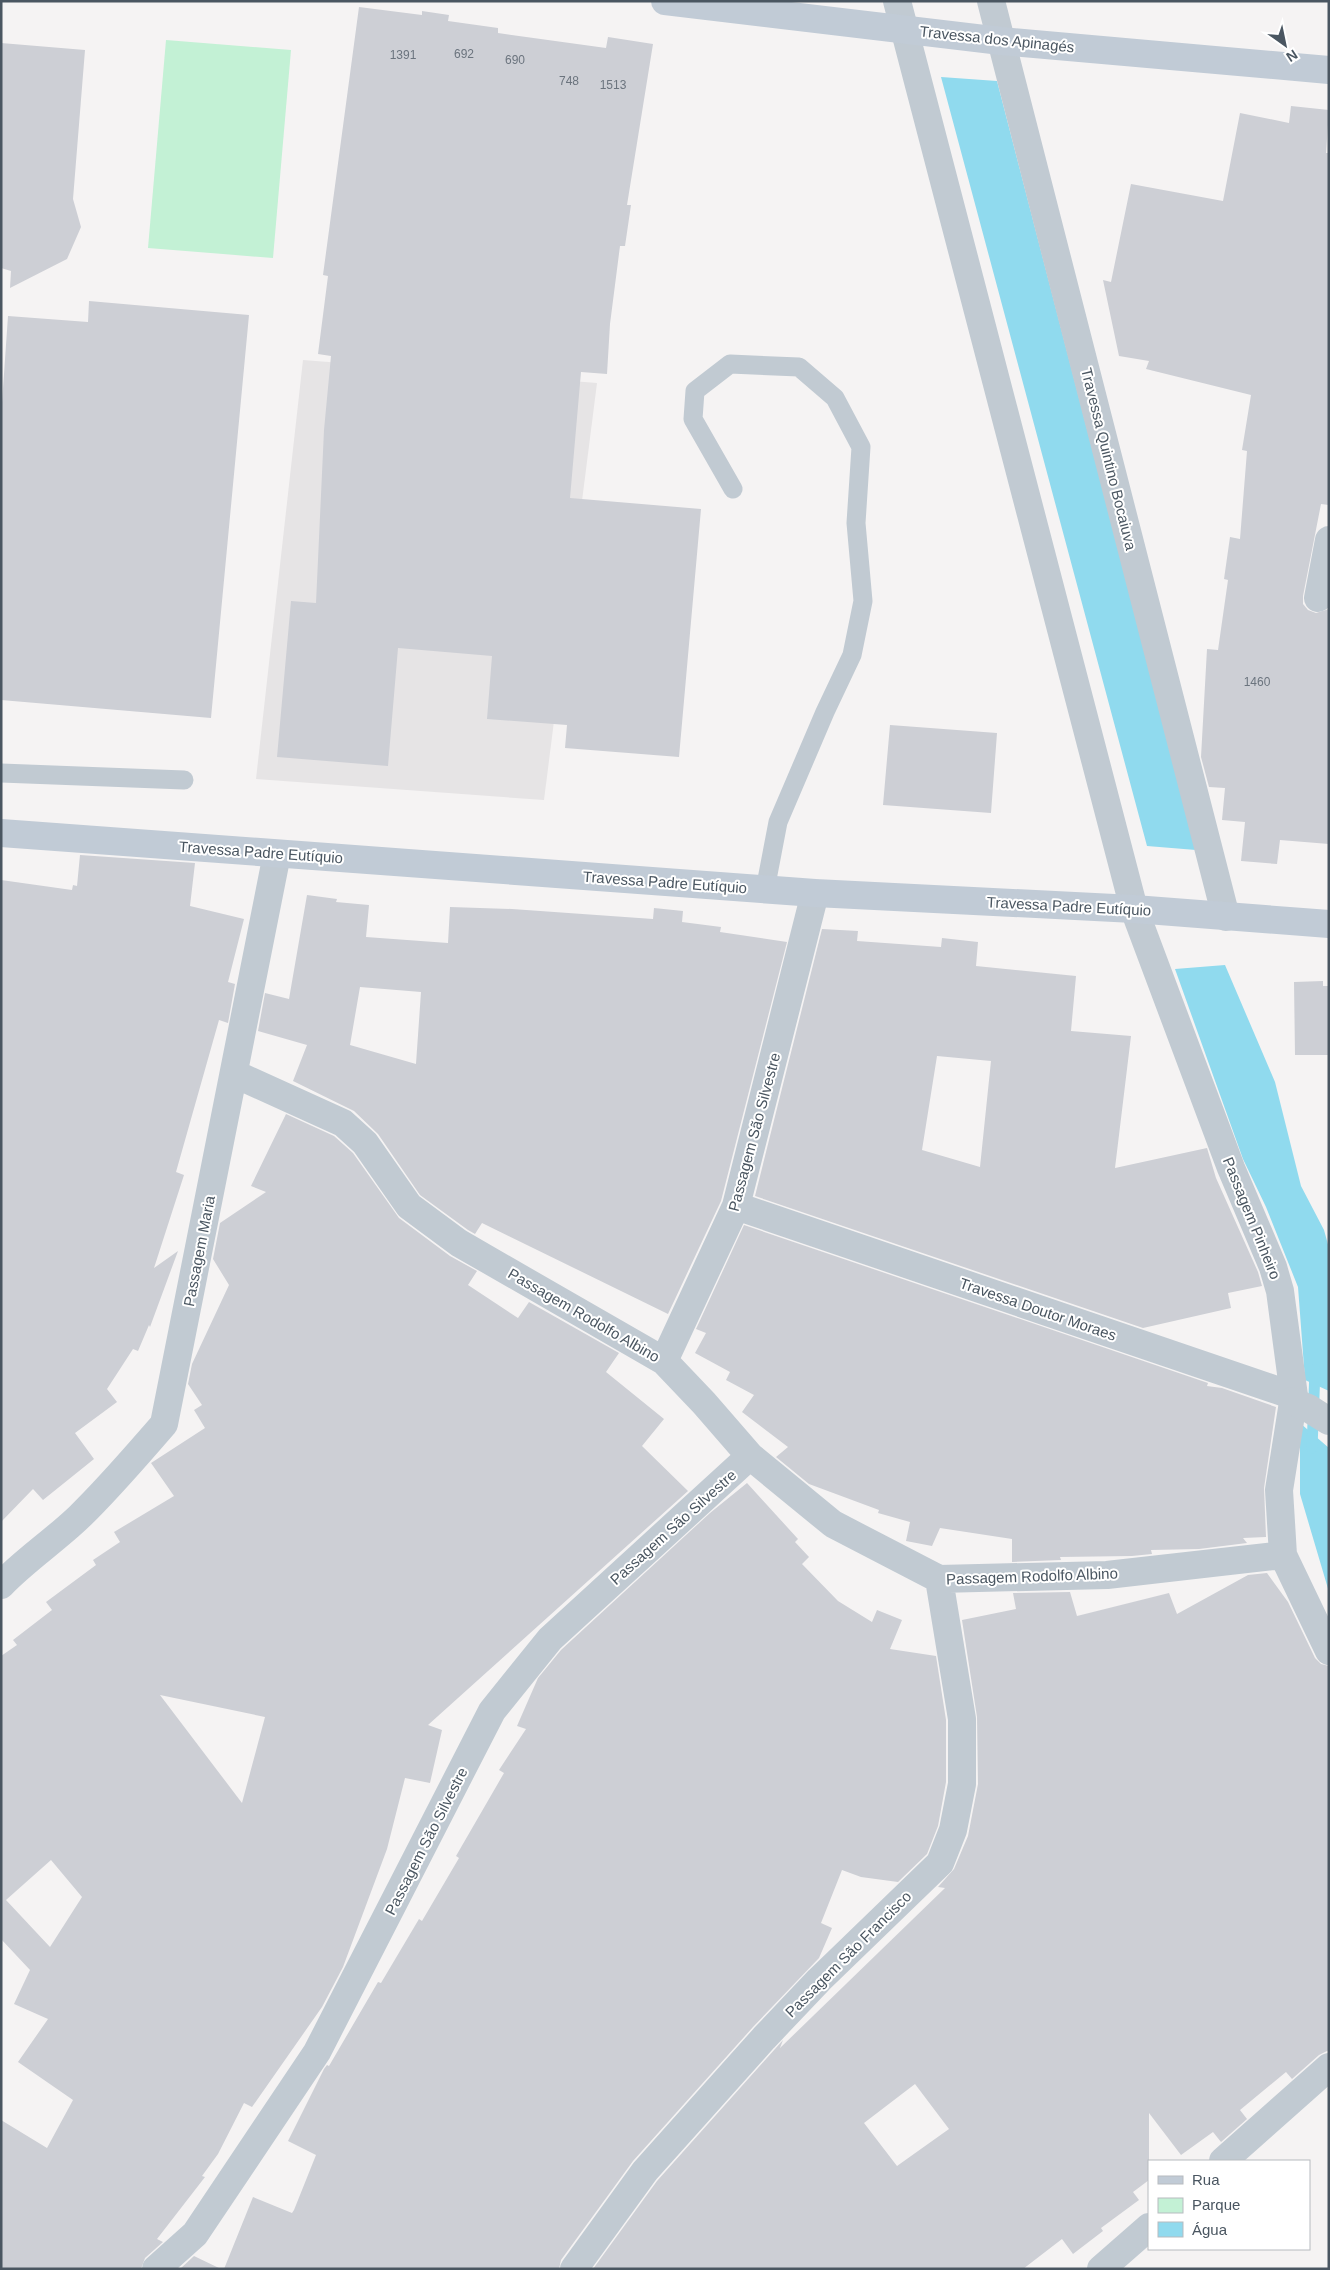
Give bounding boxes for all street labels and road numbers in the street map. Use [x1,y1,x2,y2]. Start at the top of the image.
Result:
street label: Travessa dos Apinagés [919,22,1075,56]
street label: Travessa Quintino Bocaiuva [1078,366,1140,552]
street label: Travessa Padre Eutíquio [178,838,344,866]
street label: Travessa Padre Eutíquio [582,868,748,896]
street label: Travessa Padre Eutíquio [986,893,1152,919]
street label: Passagem São Silvestre [725,1051,783,1213]
street label: Passagem Pinheiro [1220,1155,1284,1281]
street label: Passagem Maria [180,1193,218,1308]
street label: Passagem Rodolfo Albino [505,1265,663,1365]
street label: Travessa Doutor Moraes [957,1274,1119,1344]
street label: Passagem São Silvestre [607,1466,739,1588]
street label: Passagem Rodolfo Albino [946,1565,1118,1587]
street label: Passagem São Silvestre [381,1764,471,1918]
street label: Passagem São Francisco [782,1888,914,2020]

